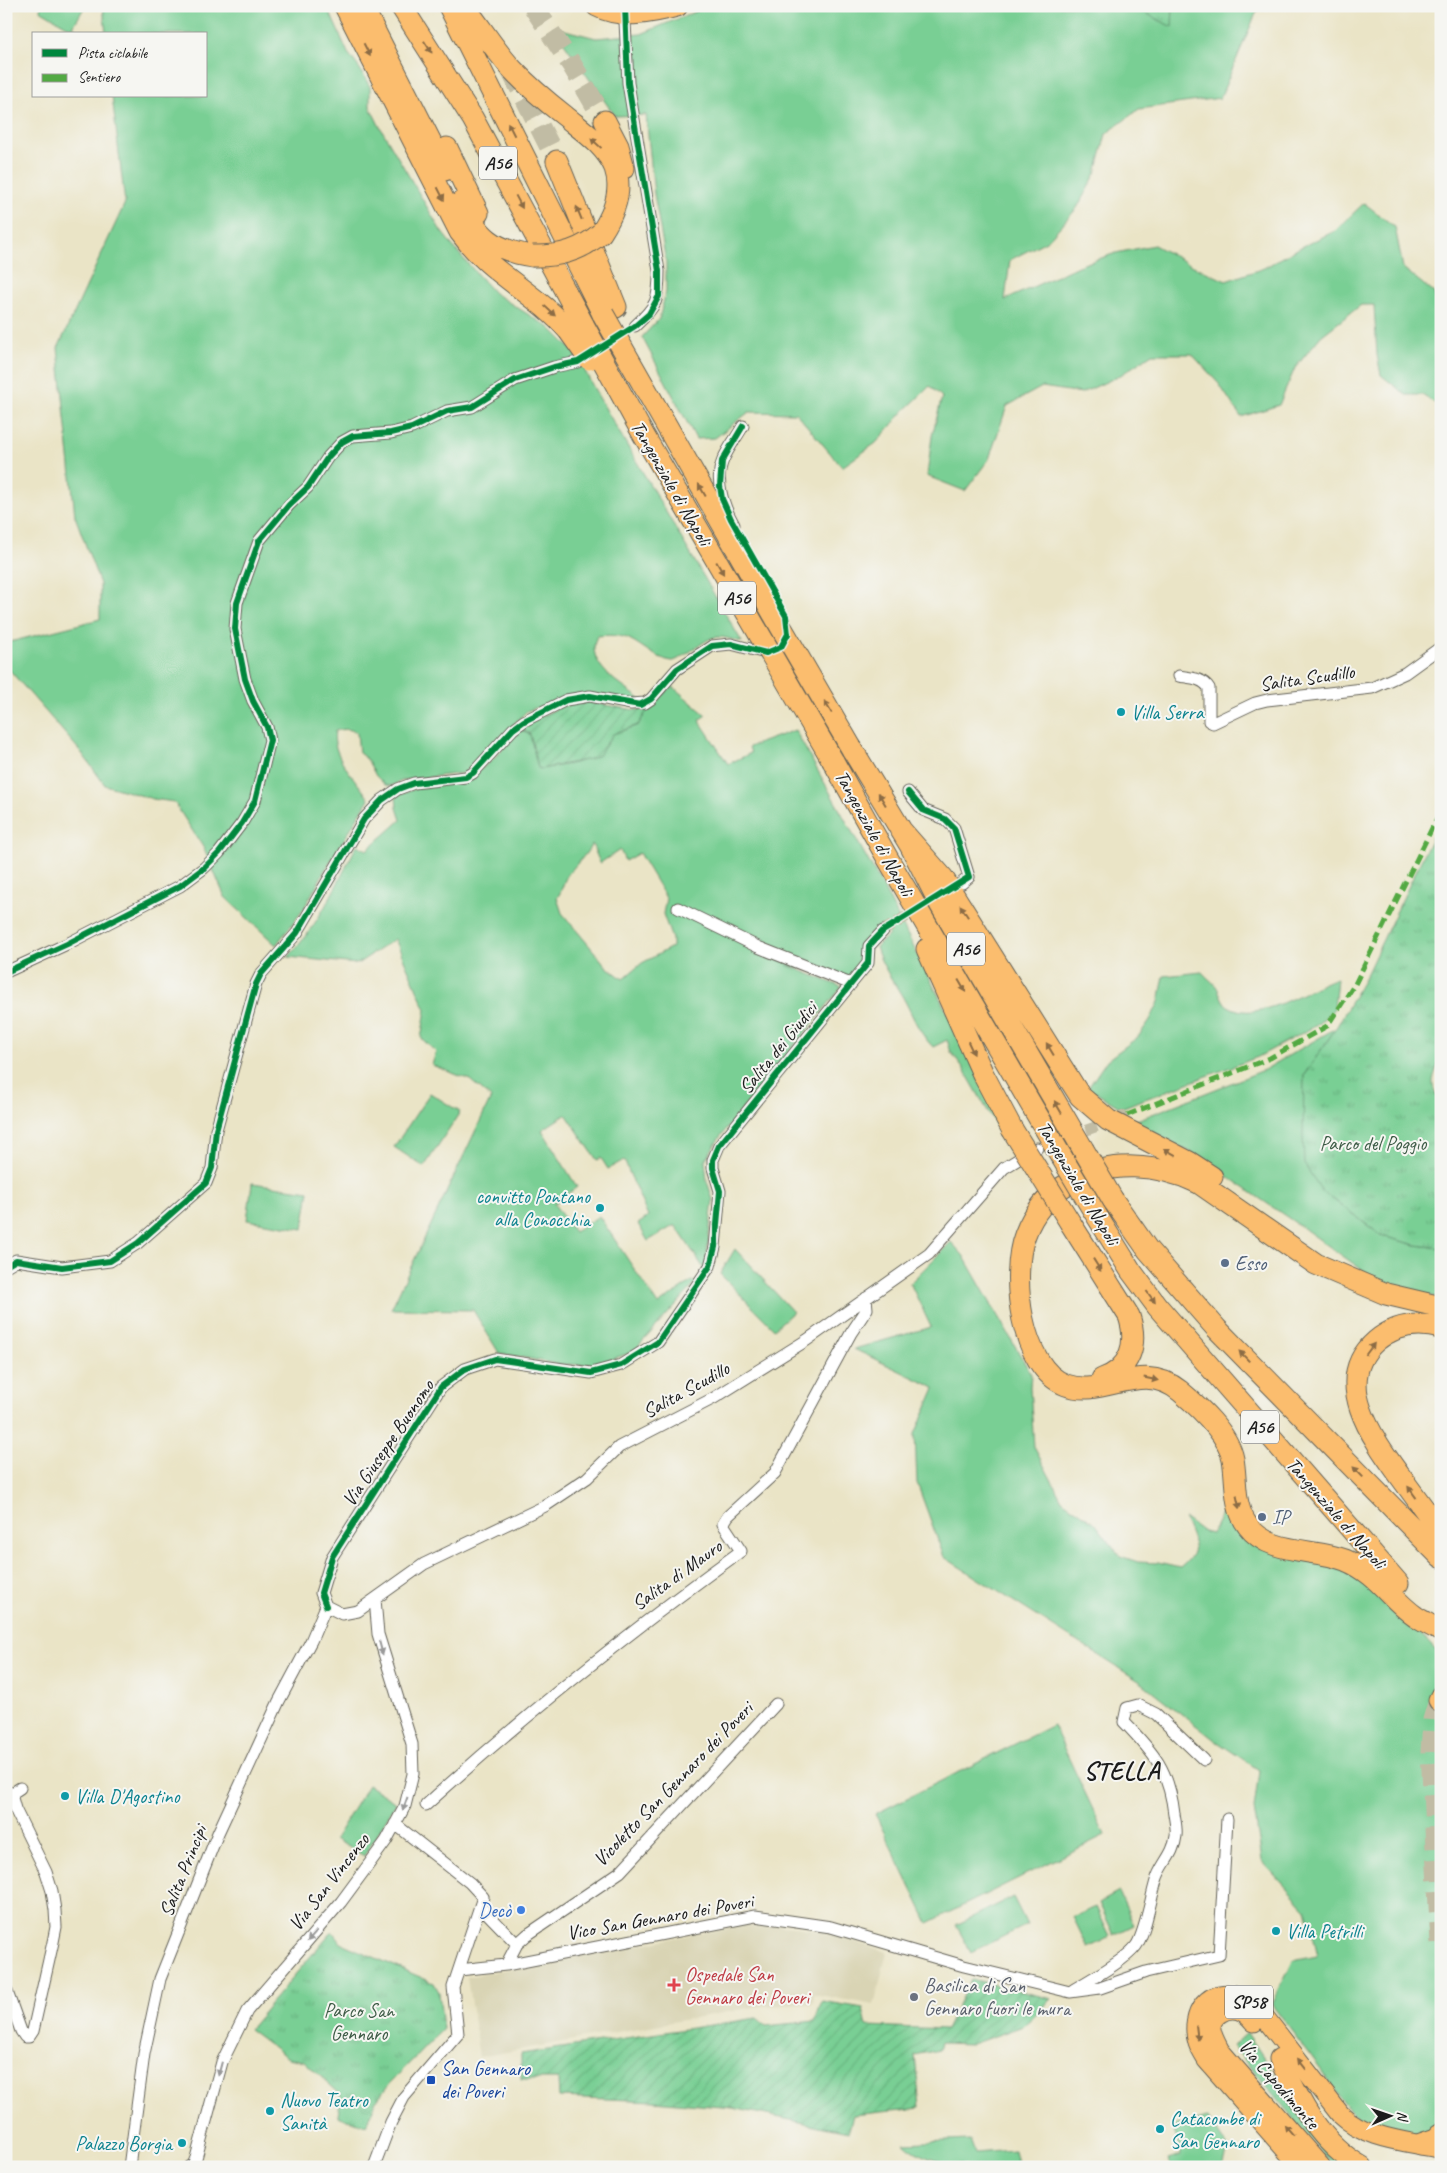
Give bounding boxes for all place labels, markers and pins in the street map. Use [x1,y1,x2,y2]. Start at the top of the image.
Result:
place label: Villa Serra [1131,700,1205,725]
marker: Villa Serra [1115,706,1127,718]
place label: convitto Pontano alla Conocchia [476,1184,592,1232]
marker: convitto Pontano alla Conocchia [594,1202,606,1214]
place label: Esso [1235,1251,1267,1276]
marker: Esso [1219,1257,1231,1269]
place label: IP [1272,1505,1292,1530]
marker: IP [1256,1511,1268,1523]
place label: Villa D'Agostino [75,1784,180,1809]
marker: Villa D'Agostino [59,1790,71,1802]
place label: Decò [479,1898,512,1923]
marker: Decò [515,1904,527,1916]
place label: Villa Petrilli [1286,1919,1365,1944]
marker: Villa Petrilli [1270,1925,1282,1937]
place label: Ospedale San Gennaro dei Poveri [685,1962,811,2010]
place label: Basilica di San Gennaro fuori le mura [924,1973,1072,2021]
marker: Ospedale San Gennaro dei Poveri [667,1978,681,1992]
marker: Basilica di San Gennaro fuori le mura [908,1991,920,2003]
place label: San Gennaro dei Poveri [441,2056,531,2104]
marker: San Gennaro dei Poveri [425,2074,437,2086]
place label: Nuovo Teatro Sanità [280,2088,369,2136]
marker: Nuovo Teatro Sanità [264,2105,276,2117]
place label: Catacombe di San Gennaro [1170,2106,1262,2154]
marker: Catacombe di San Gennaro [1154,2123,1166,2135]
place label: Palazzo Borgia [75,2131,174,2156]
marker: Palazzo Borgia [176,2137,188,2149]

